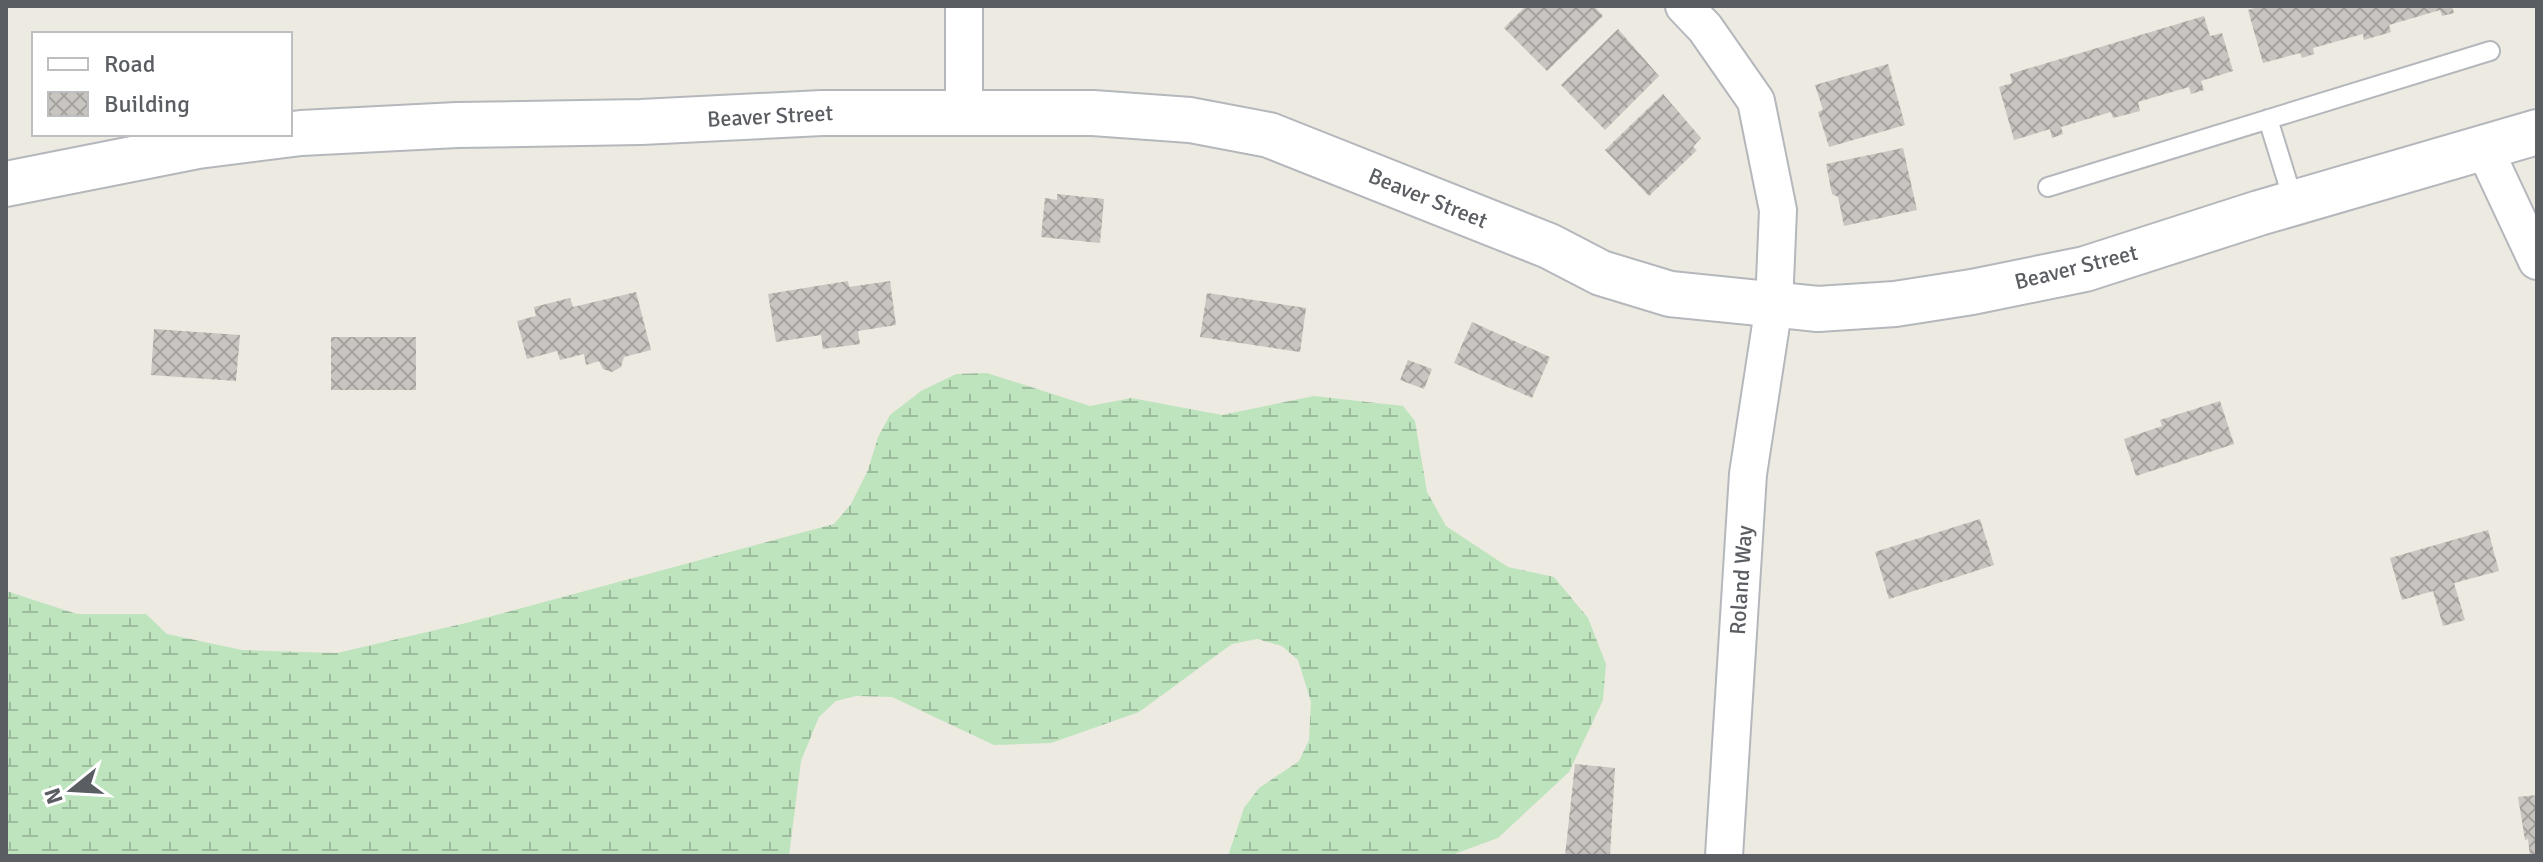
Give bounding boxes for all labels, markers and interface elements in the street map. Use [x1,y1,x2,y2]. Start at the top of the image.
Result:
legend [32,32,292,136]
text: Road [104,49,155,79]
text: Building [104,89,190,119]
street label: Beaver Street [706,99,834,133]
street label: Beaver Street [1364,162,1492,234]
street label: Beaver Street [2012,239,2141,295]
street label: Roland Way [1724,524,1758,636]
north arrow [32,750,112,830]
text: N [38,785,69,807]

